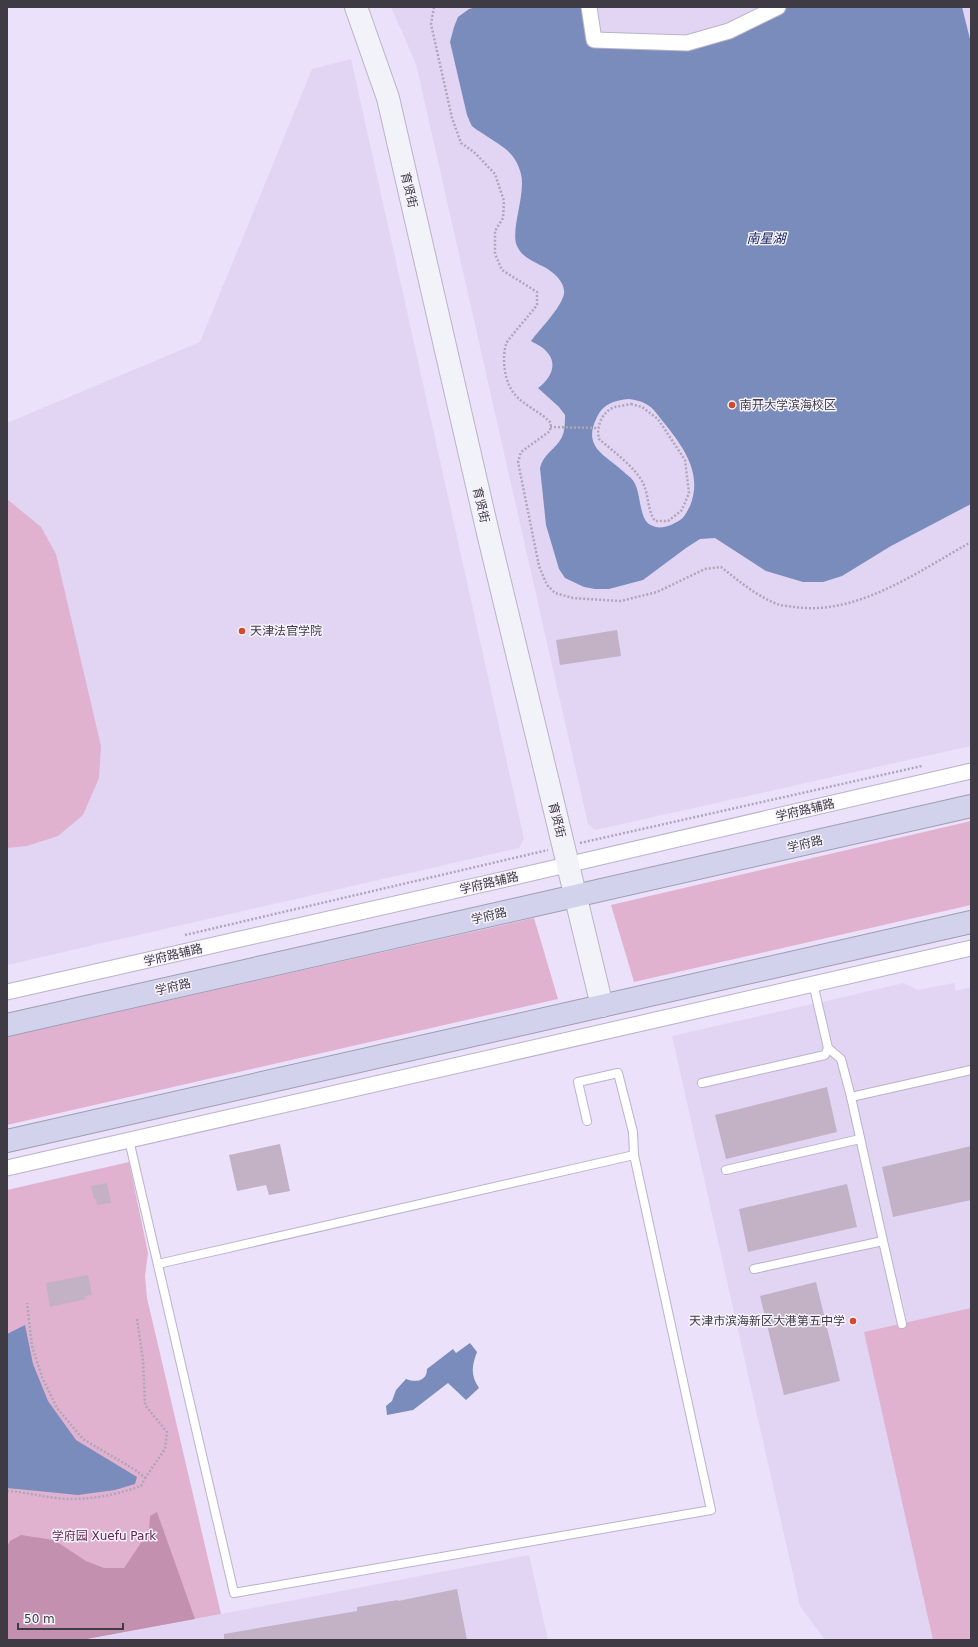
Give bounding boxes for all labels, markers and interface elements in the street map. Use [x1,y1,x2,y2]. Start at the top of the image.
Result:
street label: 育贤街 [398,171,420,209]
water label: 南星湖 [746,231,787,246]
place label: 南开大学滨海校区 [740,398,836,412]
marker: 南开大学滨海校区 [727,400,737,410]
street label: 育贤街 [470,486,492,524]
place label: 天津法官学院 [250,624,322,638]
marker: 天津法官学院 [237,626,247,636]
street label: 学府路辅路 [774,796,836,824]
street label: 育贤街 [546,801,568,839]
street label: 学府路 [786,833,824,855]
street label: 学府路辅路 [458,869,520,897]
street label: 学府路 [470,905,508,927]
street label: 学府路辅路 [142,941,204,969]
street label: 学府路 [154,976,192,998]
place label: 天津市滨海新区大港第五中学 [689,1314,845,1328]
marker: 天津市滨海新区大港第五中学 [848,1316,858,1326]
park label: 学府园 Xuefu Park [52,1529,156,1543]
scale bar [18,1605,123,1631]
text: 50 m [24,1612,55,1626]

